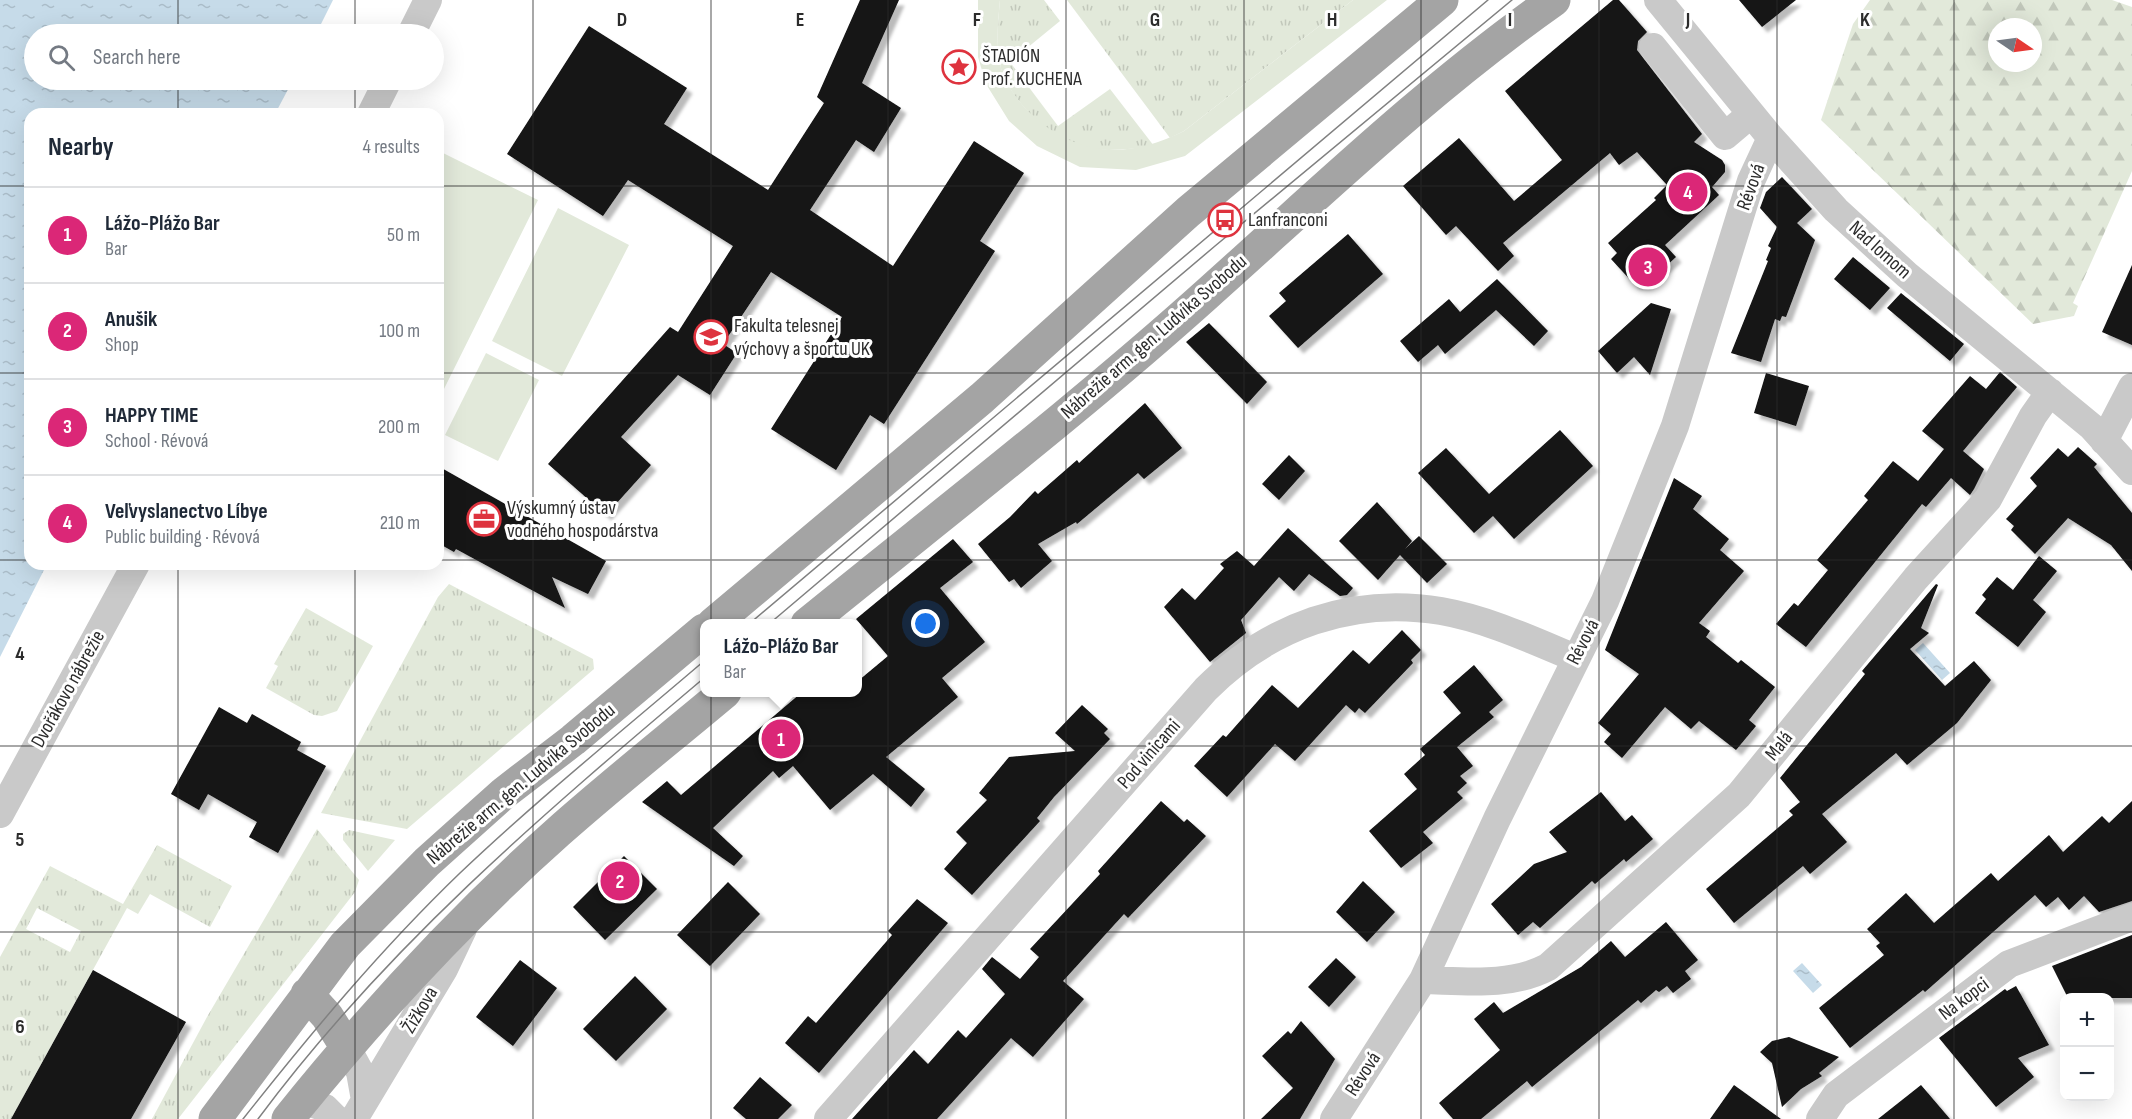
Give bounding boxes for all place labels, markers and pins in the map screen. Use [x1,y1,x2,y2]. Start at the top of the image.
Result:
place label: ŠTADIÓN Prof. KUCHENA [982,44,1082,91]
place icon: ŠTADIÓN Prof. KUCHENA [941,49,977,85]
pin: 4 [1668,170,1708,214]
bus stop icon: Lanfranconi [1207,202,1243,238]
place label: Lanfranconi [1248,208,1328,232]
pin: 3 [1628,244,1668,290]
place label: Fakulta telesnej výchovy a športu UK [734,314,870,361]
school or university icon: Fakulta telesnej výchovy a športu UK [693,319,729,355]
place label: Výskumný ústav vodného hospodárstva [507,496,658,543]
office icon: Výskumný ústav vodného hospodárstva [466,501,502,537]
pin: 1 [762,716,800,762]
pin: 2 [600,858,640,904]

